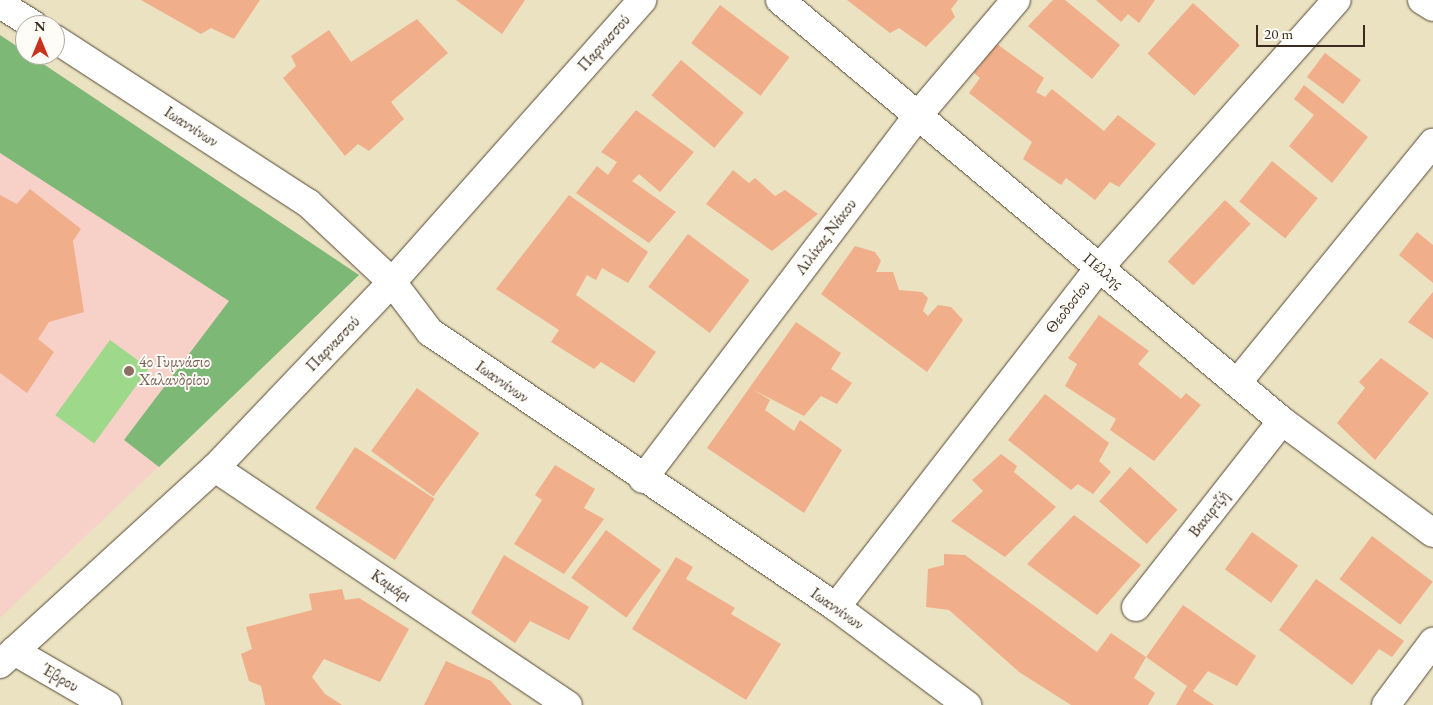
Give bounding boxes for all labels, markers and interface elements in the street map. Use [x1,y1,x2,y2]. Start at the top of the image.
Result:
street label: Παρνασσού [574,11,634,75]
north arrow [15,15,65,65]
scale bar [1258,15,1367,47]
text: N [34,17,46,35]
text: 20 m [1264,24,1293,43]
street label: Ιωαννίνων [160,103,222,151]
street label: Λιλίκας Νάκου [791,195,861,279]
street label: Πέλλης [1079,249,1127,293]
street label: Θεοδοσίου [1041,277,1095,337]
street label: Παρνασσού [302,312,364,376]
place label: 4ο Γυμνάσιο Χαλανδρίου [139,352,210,390]
street label: Ιωαννίνων [472,357,532,407]
marker: 4ο Γυμνάσιο Χαλανδρίου [123,365,135,377]
street label: Βακιρτζή [1185,487,1233,541]
street label: Καμάρι [367,566,415,606]
street label: Ιωαννίνων [807,584,867,634]
street label: Έβρου [38,660,82,696]

